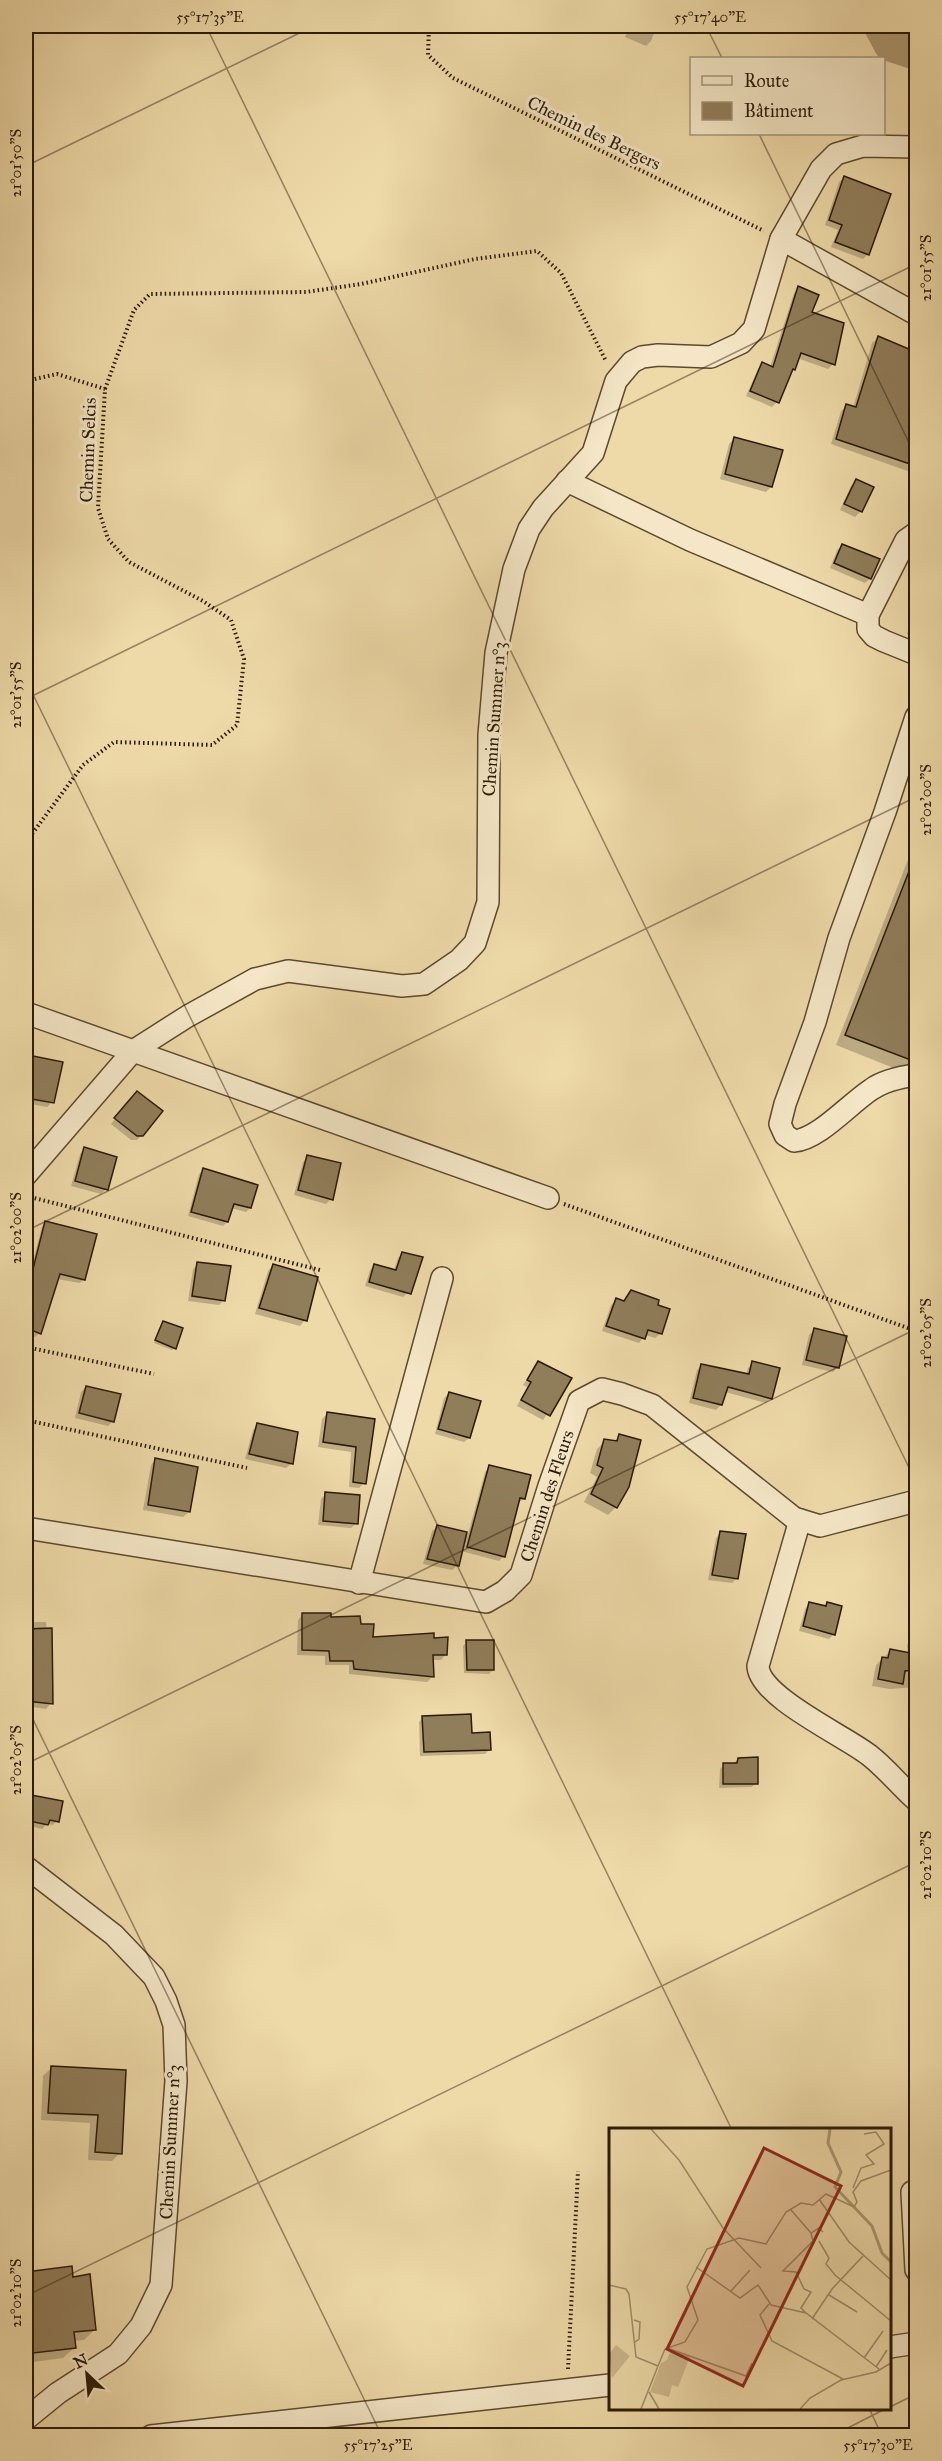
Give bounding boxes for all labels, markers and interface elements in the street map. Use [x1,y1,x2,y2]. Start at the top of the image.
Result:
text: 55°17'35"E [176,8,244,26]
text: 55°17'40"E [674,8,746,26]
legend [690,57,885,135]
text: Route [744,70,789,92]
street label: Chemin des Bergers [523,91,664,176]
text: Bâtiment [744,100,814,122]
text: 21°01'50"S [7,129,25,197]
text: 21°01'55"S [917,235,935,301]
street label: Chemin Selcis [75,397,101,503]
street label: Chemin Summer n°3 [478,641,510,797]
text: 21°01'55"S [7,662,25,728]
text: 21°02'00"S [917,764,935,836]
text: 21°02'00"S [7,1192,25,1264]
text: 21°02'05"S [917,1298,935,1368]
street label: Chemin des Fleurs [515,1427,579,1565]
text: 21°02'05"S [7,1725,25,1795]
text: 21°02'10"S [917,1831,935,1899]
street label: Chemin Summer n°3 [155,2064,185,2220]
inset map [609,2128,891,2410]
text: 21°02'10"S [7,2259,25,2327]
north arrow [57,2344,117,2404]
text: N [70,2349,91,2372]
text: 55°17'25"E [343,2436,413,2454]
text: 55°17'30"E [843,2436,913,2454]

